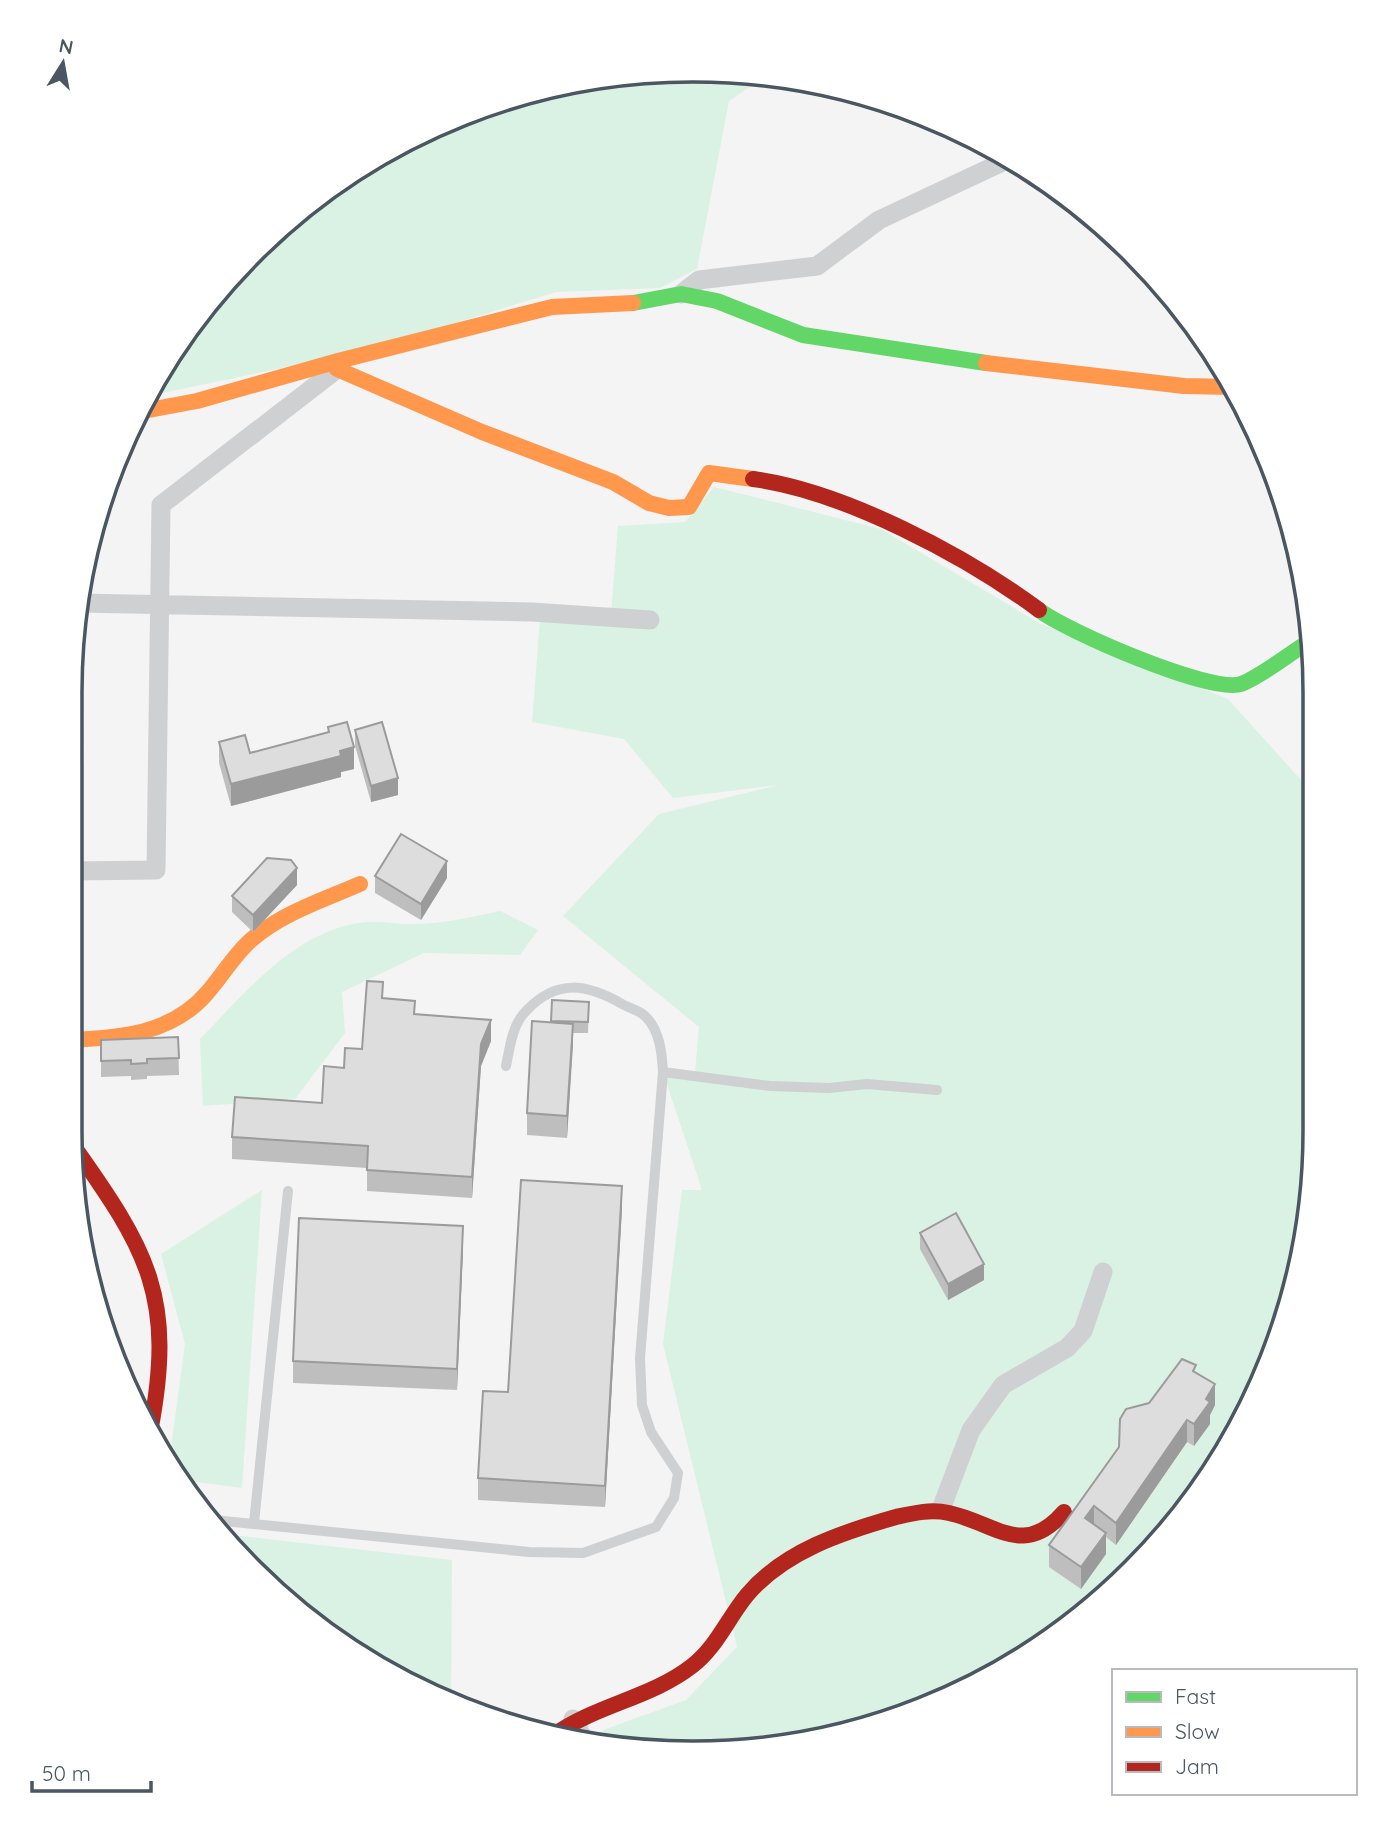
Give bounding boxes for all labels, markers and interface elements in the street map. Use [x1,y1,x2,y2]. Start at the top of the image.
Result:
north arrow [28,28,98,98]
text: N [57,33,75,59]
legend [1112,1669,1357,1795]
text: Fast [1175,1683,1216,1709]
text: Slow [1175,1718,1220,1744]
scale bar [32,1750,150,1794]
text: Jam [1175,1753,1219,1779]
text: 50 m [42,1760,91,1786]

